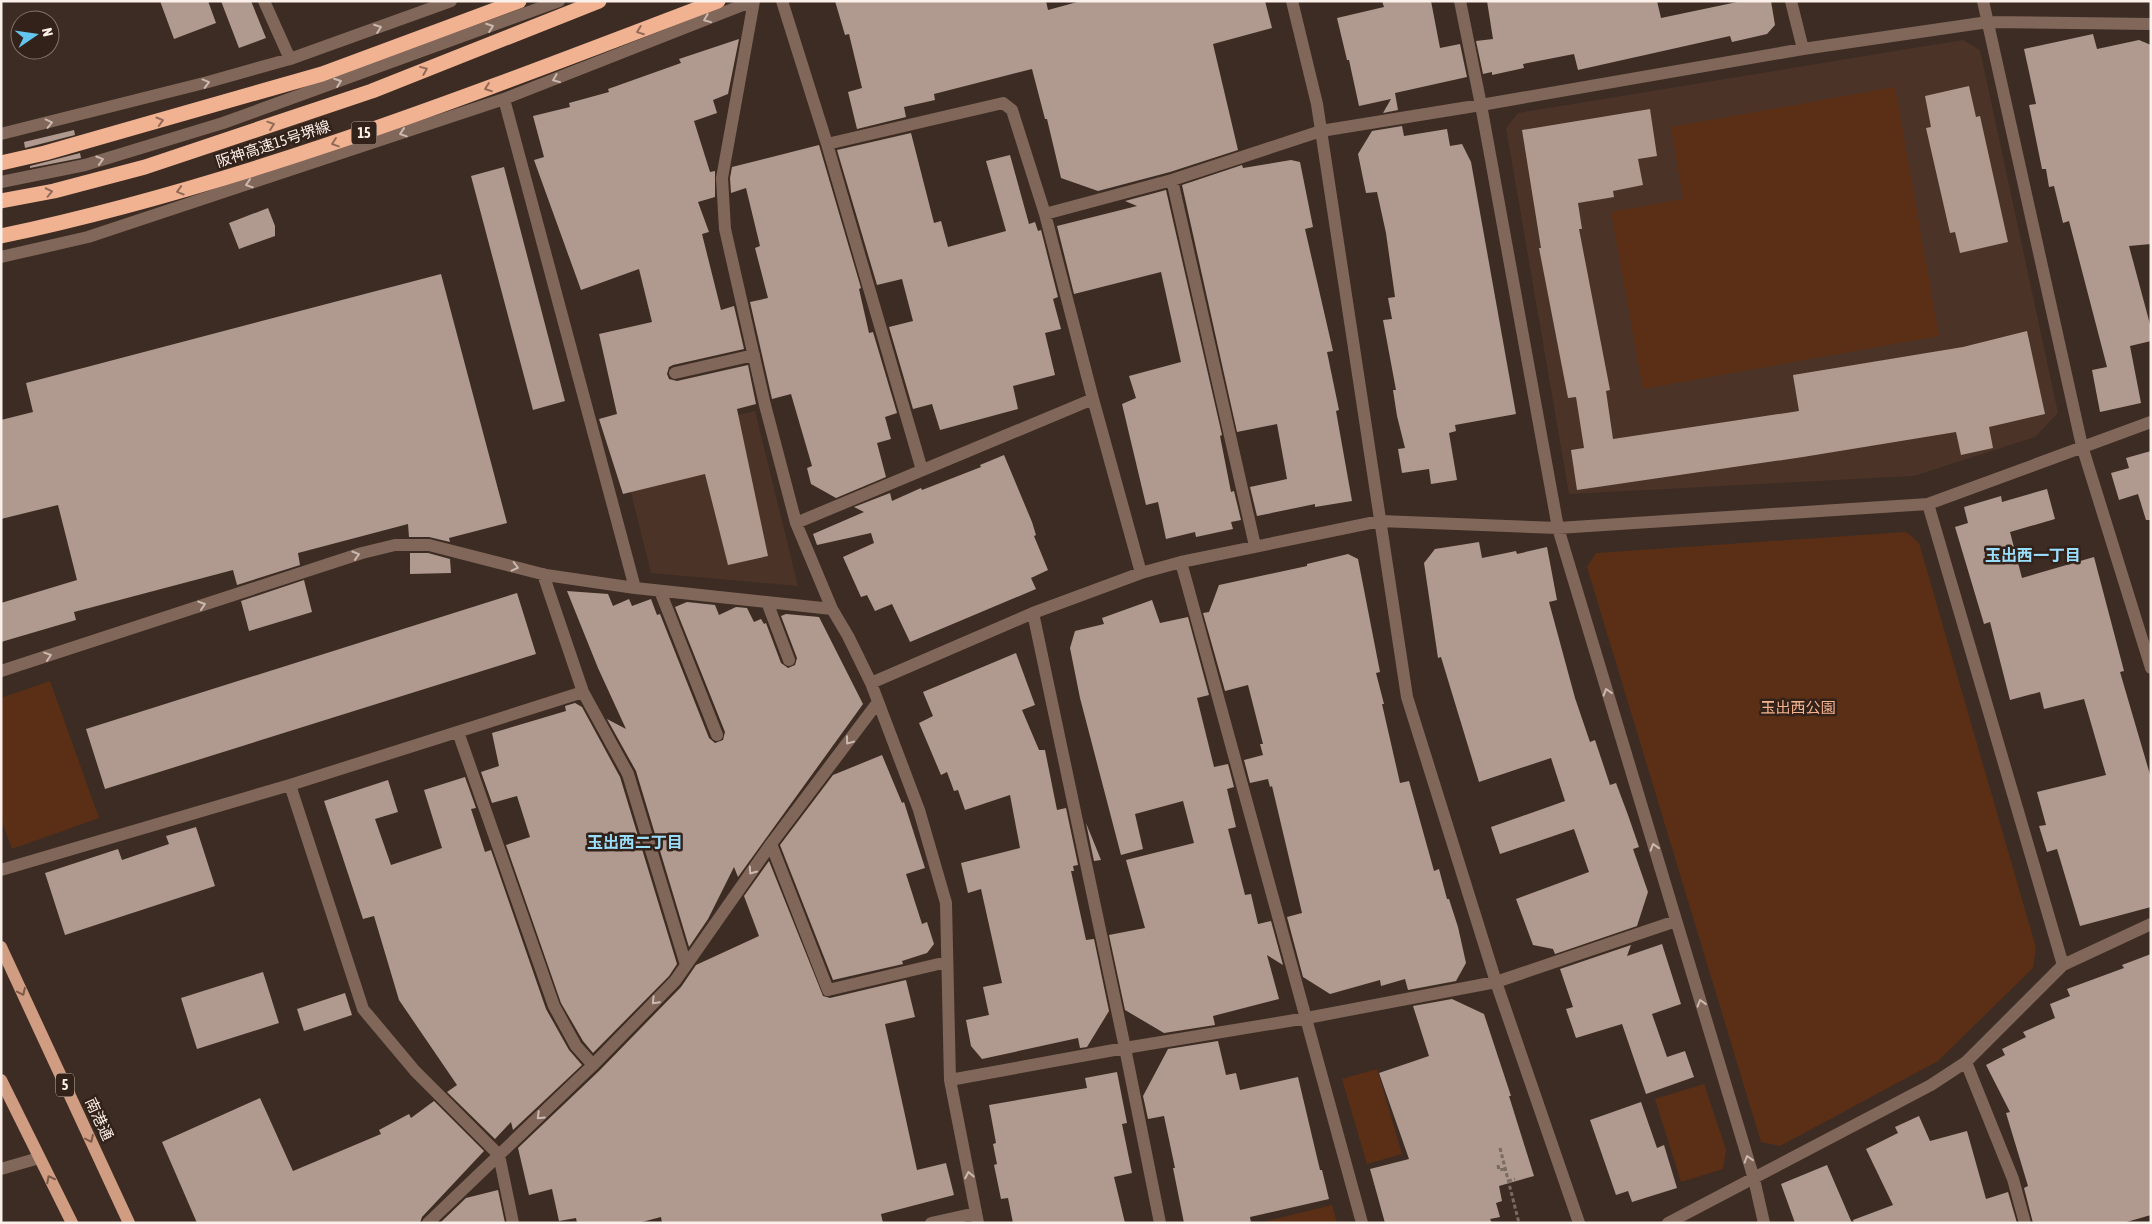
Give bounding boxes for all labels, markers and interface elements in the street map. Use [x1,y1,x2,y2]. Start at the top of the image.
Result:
north arrow [10,10,60,60]
one-way arrow [703,13,712,23]
one-way arrow [485,23,494,33]
one-way arrow [373,24,381,34]
one-way arrow [636,25,645,35]
text: N [39,26,56,38]
one-way arrow [420,66,428,76]
one-way arrow [552,73,561,83]
one-way arrow [202,78,211,89]
one-way arrow [333,78,341,88]
one-way arrow [484,82,493,92]
one-way arrow [155,117,163,127]
street label: 阪神高速15号堺線 [214,117,332,170]
one-way arrow [44,118,53,129]
one-way arrow [267,120,275,130]
road number: 15 [352,122,376,144]
one-way arrow [399,127,408,137]
one-way arrow [331,137,339,147]
one-way arrow [95,156,104,166]
one-way arrow [245,178,253,188]
one-way arrow [176,186,184,196]
one-way arrow [45,187,54,198]
district label: 玉出西一丁目 [1985,546,2081,564]
one-way arrow [352,550,360,560]
one-way arrow [511,561,520,572]
one-way arrow [197,601,206,611]
one-way arrow [43,651,51,661]
one-way arrow [1603,688,1613,696]
park label: 玉出西公園 [1760,699,1836,716]
one-way arrow [846,735,854,744]
district label: 玉出西二丁目 [587,833,683,851]
one-way arrow [1649,844,1659,852]
one-way arrow [749,865,758,875]
one-way arrow [15,987,26,996]
one-way arrow [652,996,661,1005]
one-way arrow [1696,999,1706,1008]
road number: 5 [56,1074,74,1096]
street label: 南港通 [82,1095,117,1143]
one-way arrow [536,1110,545,1119]
one-way arrow [84,1134,94,1143]
one-way arrow [1743,1155,1753,1163]
one-way arrow [964,1170,975,1179]
one-way arrow [46,1175,56,1184]

